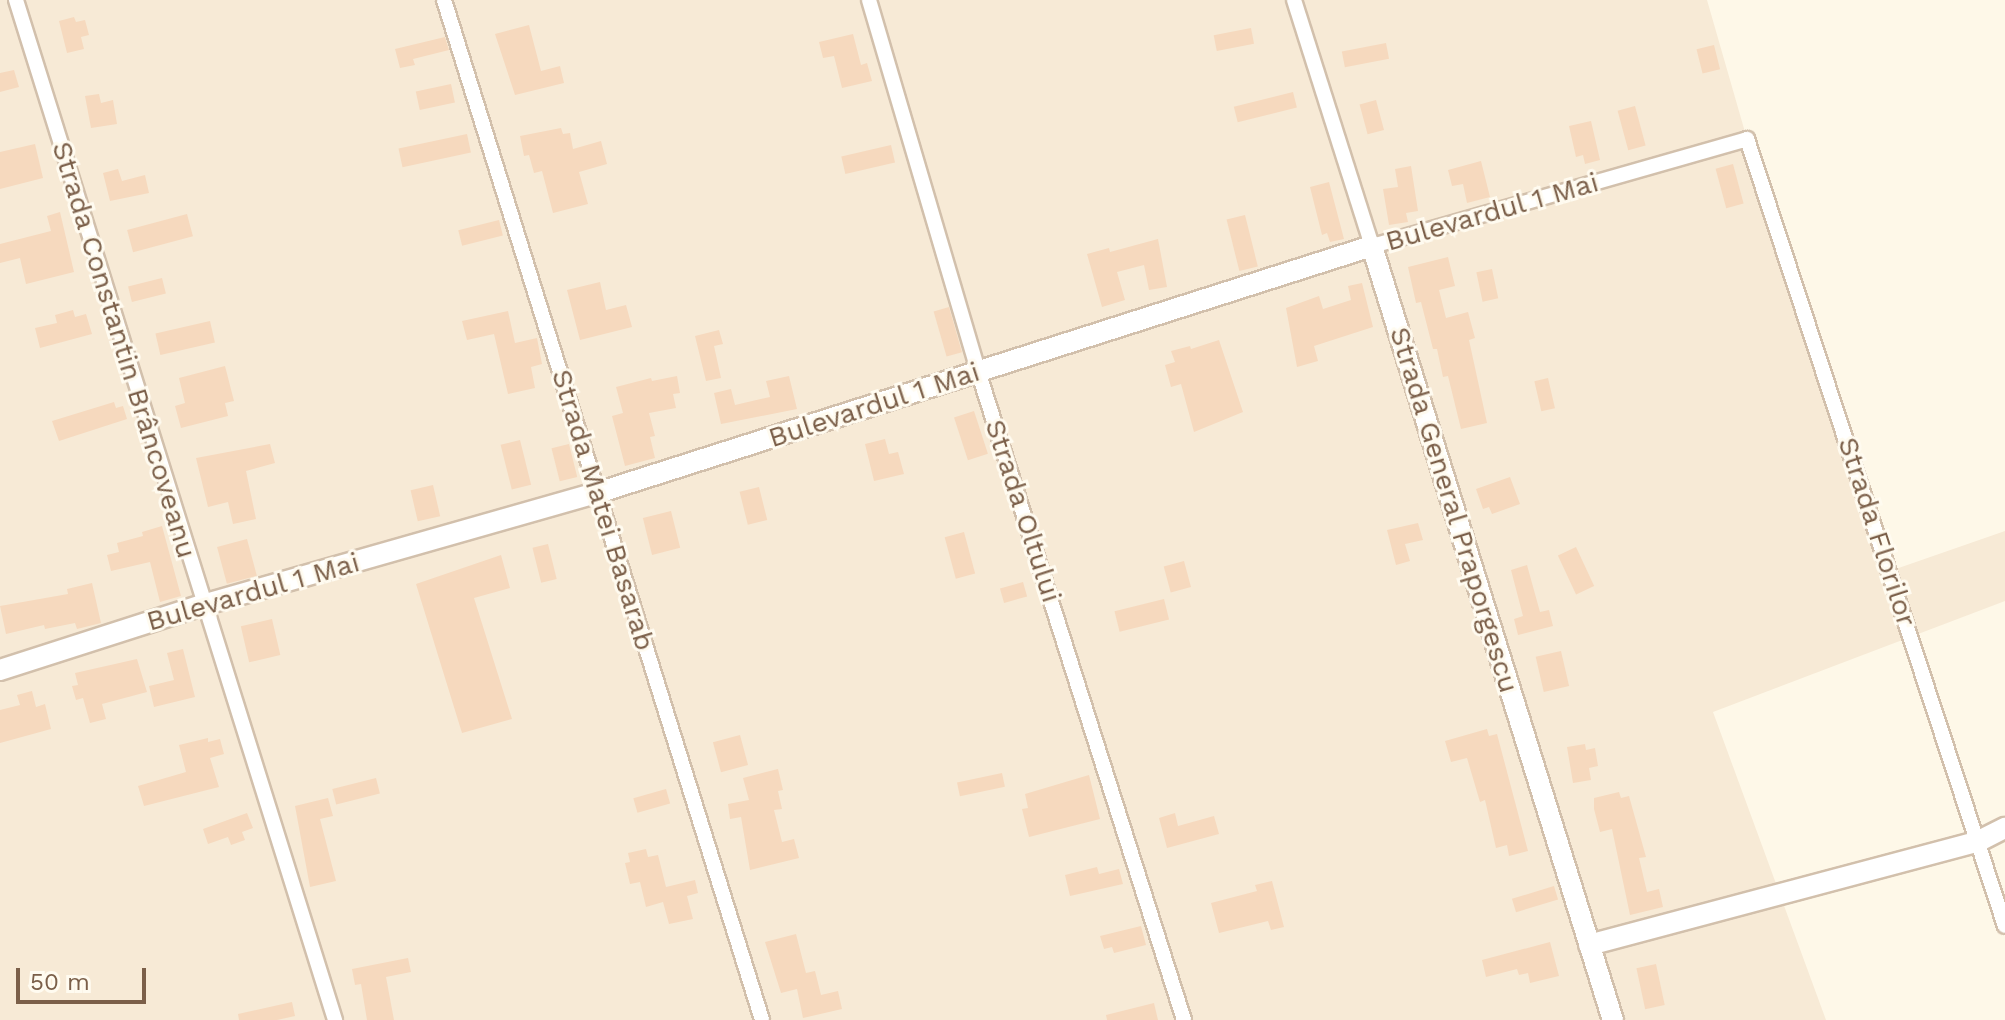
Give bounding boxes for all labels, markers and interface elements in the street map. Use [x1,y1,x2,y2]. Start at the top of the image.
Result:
street label: Strada Constantin Brâncoveanu [44,137,204,563]
street label: Bulevardul 1 Mai [1381,165,1603,259]
street label: Strada General Praporgescu [1382,322,1526,698]
street label: Bulevardul 1 Mai [764,355,984,455]
street label: Strada Matei Basarab [544,365,662,655]
street label: Strada Oltului [978,415,1068,607]
street label: Strada Florilor [1830,433,1924,631]
street label: Bulevardul 1 Mai [142,545,364,639]
scale bar [20,952,150,1002]
text: 50 m [30,968,90,996]

